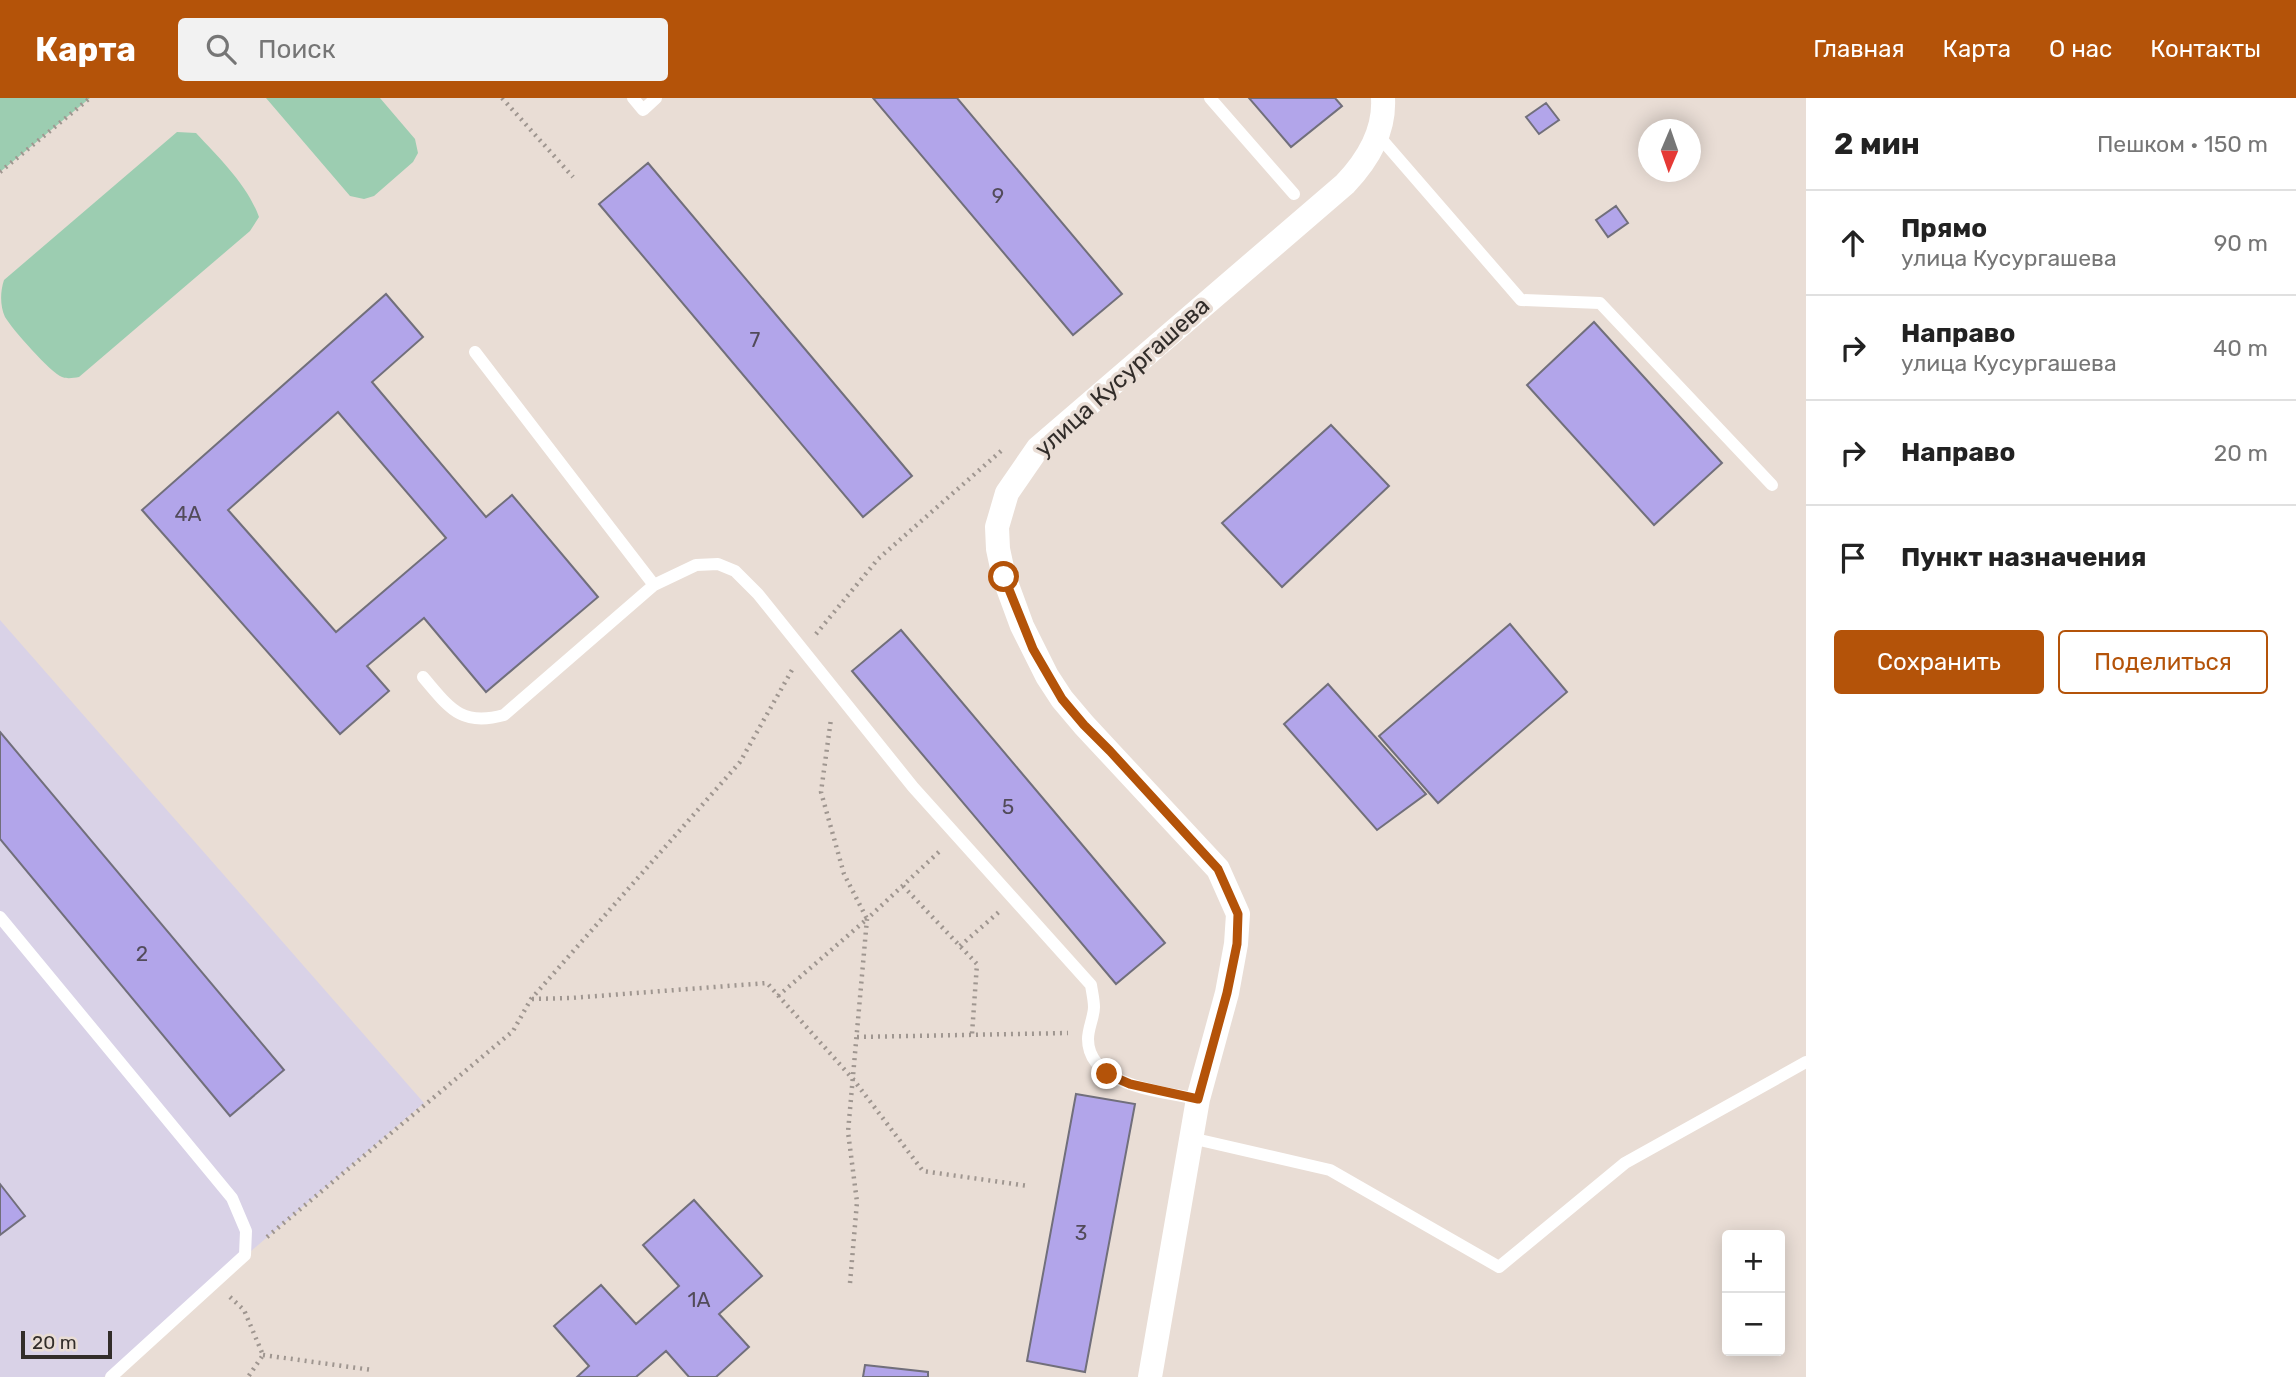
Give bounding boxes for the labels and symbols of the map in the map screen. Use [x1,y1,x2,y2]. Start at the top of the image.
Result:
north arrow [1638,119,1701,182]
house number: 9 [992,183,1004,208]
street label: улица Кусургашева [1029,291,1215,463]
house number: 7 [750,327,761,352]
house number: 4А [174,501,202,526]
route start [988,561,1019,592]
house number: 5 [1002,794,1014,819]
house number: 2 [136,941,148,966]
route end [1091,1058,1122,1089]
house number: 3 [1075,1220,1087,1245]
house number: 1А [687,1287,711,1312]
scale bar [21,1328,112,1360]

